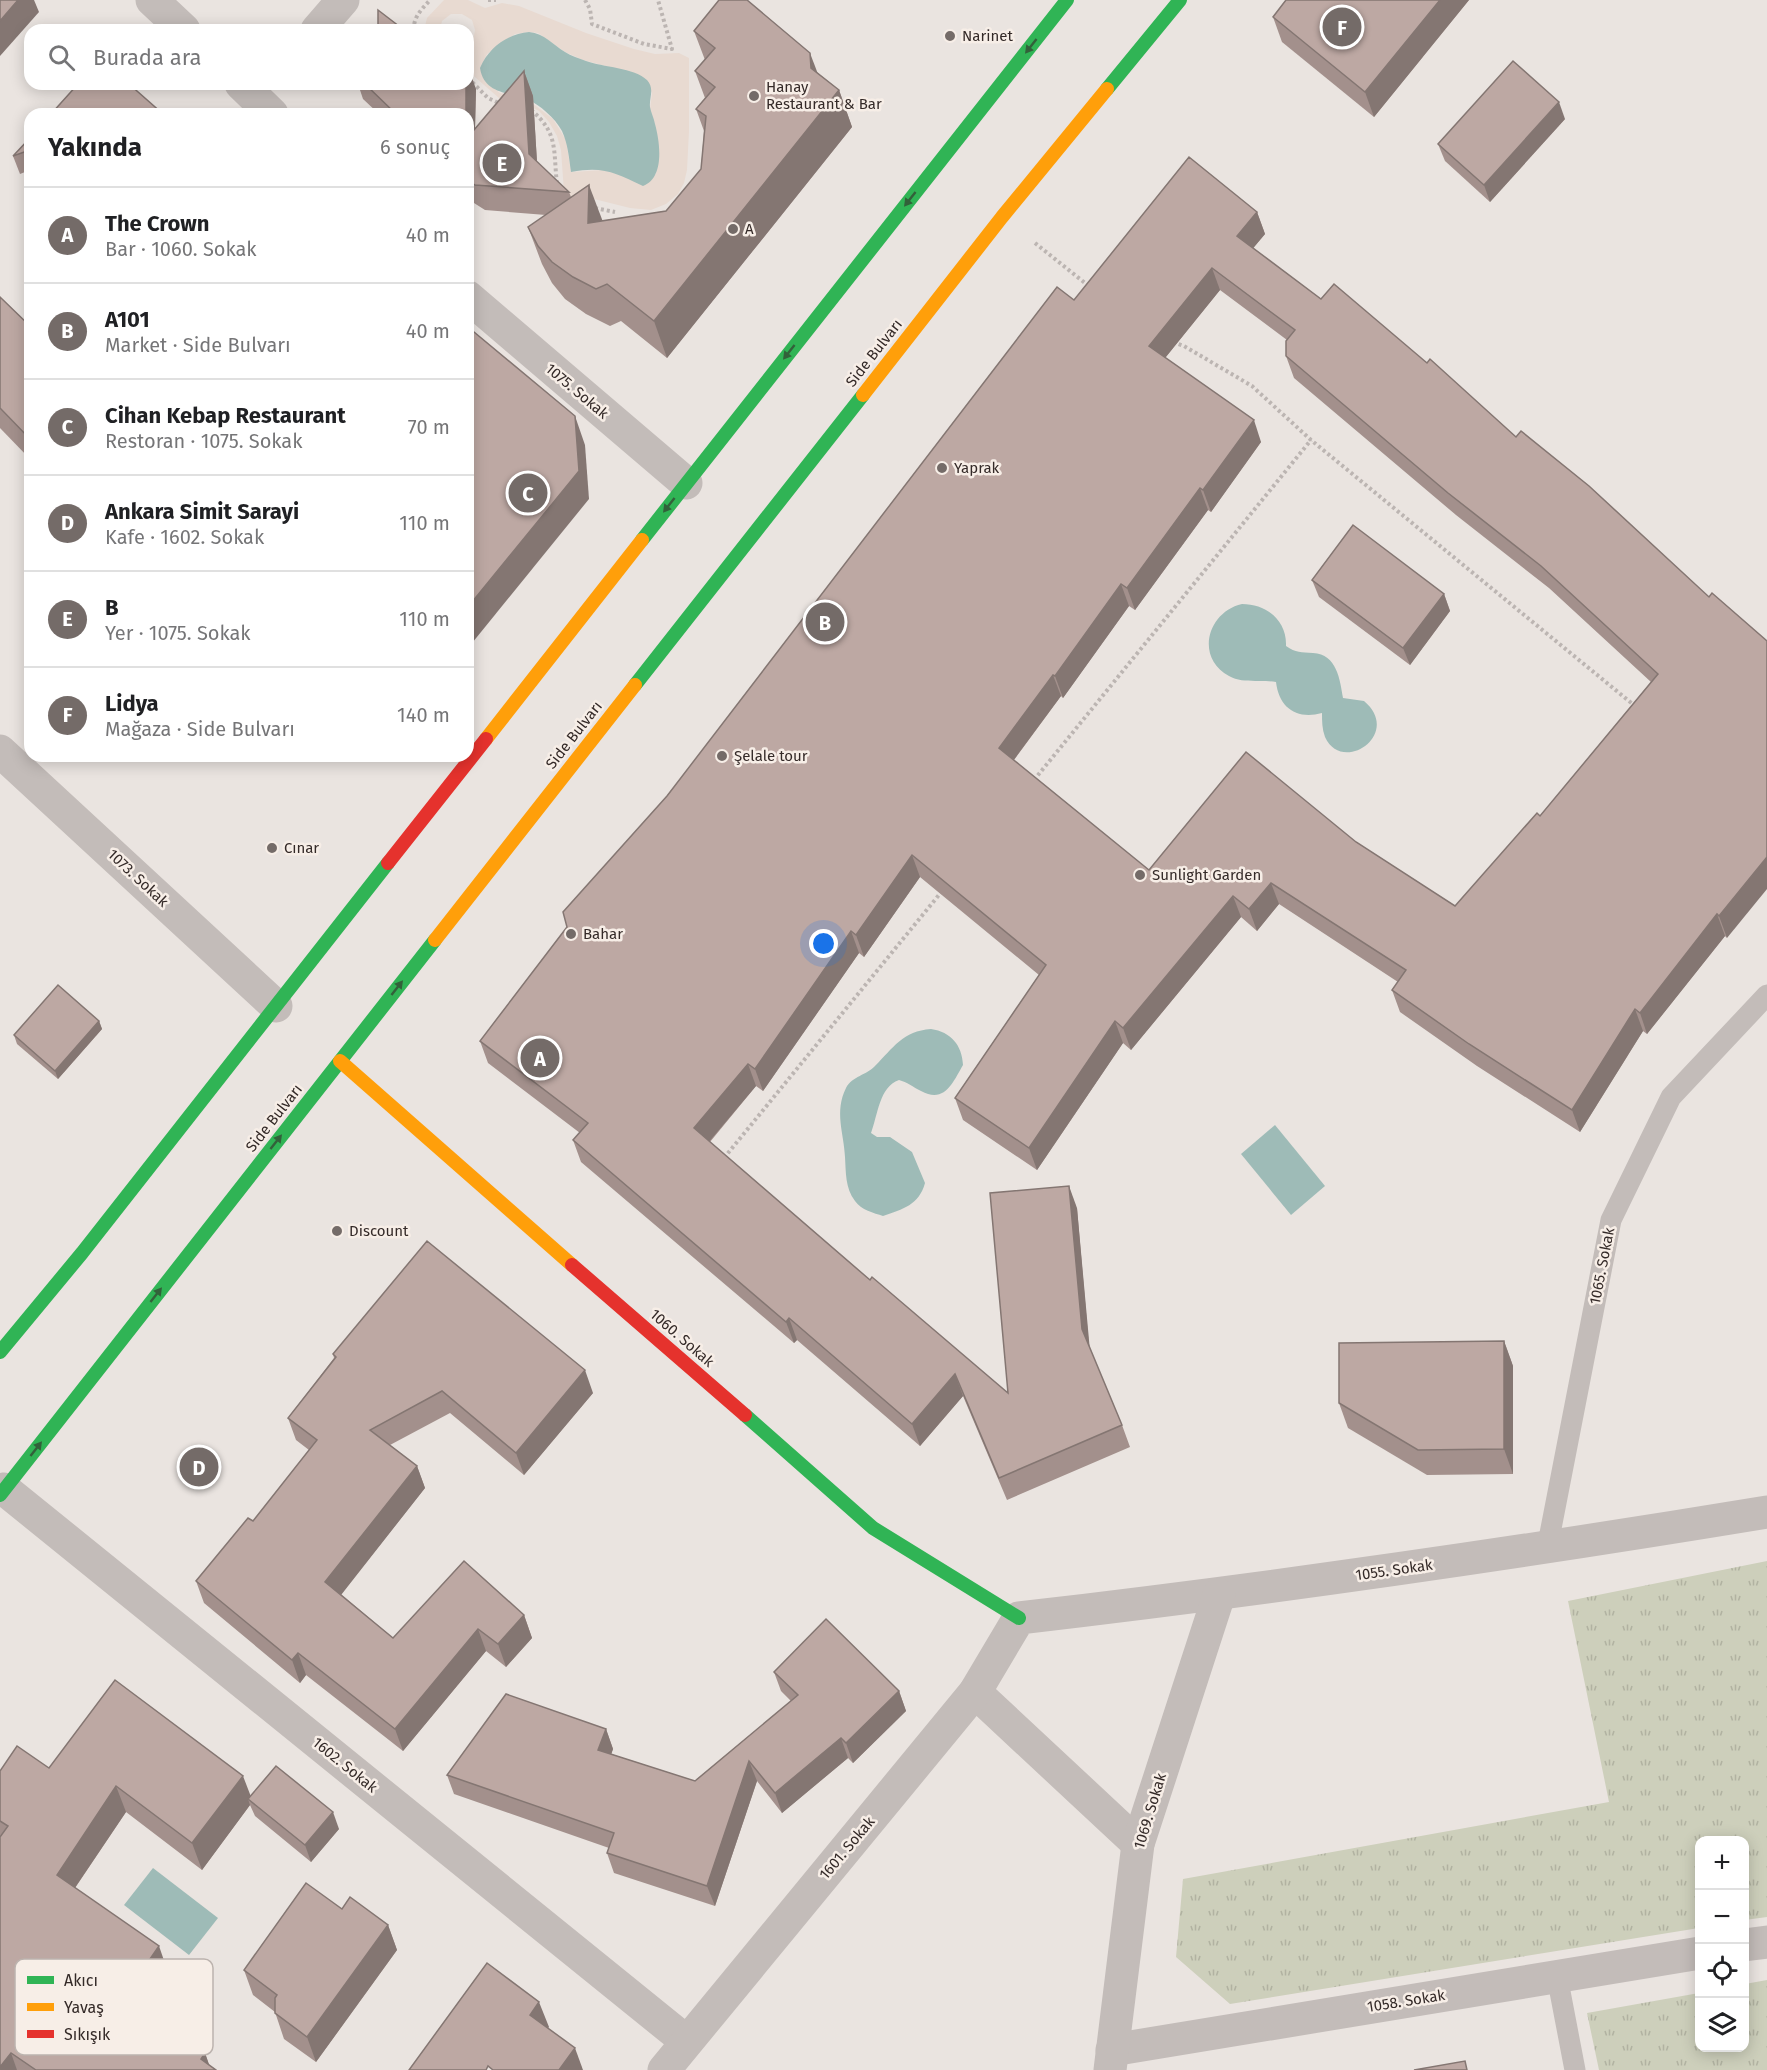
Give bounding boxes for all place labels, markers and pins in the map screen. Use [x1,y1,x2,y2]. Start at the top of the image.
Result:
pin: F [1322,4,1362,50]
place label: Narinet [962,27,1013,45]
marker: Narinet [943,29,957,43]
place label: Hanay Restaurant & Bar [766,78,882,113]
marker: Hanay Restaurant & Bar [747,89,761,103]
pin: E [482,140,522,186]
place label: A [745,220,754,238]
marker: A [726,222,740,236]
place label: Yaprak [954,459,1000,477]
marker: Yaprak [935,461,949,475]
pin: C [508,470,548,516]
pin: B [806,600,844,644]
place label: Şelale tour [734,747,808,765]
marker: Şelale tour [715,749,729,763]
place label: Cınar [284,839,319,857]
marker: Cınar [265,841,279,855]
place label: Sunlight Garden [1152,866,1261,884]
marker: Sunlight Garden [1133,868,1147,882]
place label: Bahar [583,925,623,943]
marker: Bahar [564,927,578,941]
pin: A [520,1036,560,1080]
place label: Discount [349,1222,409,1240]
marker: Discount [330,1224,344,1238]
pin: D [180,1444,218,1490]

